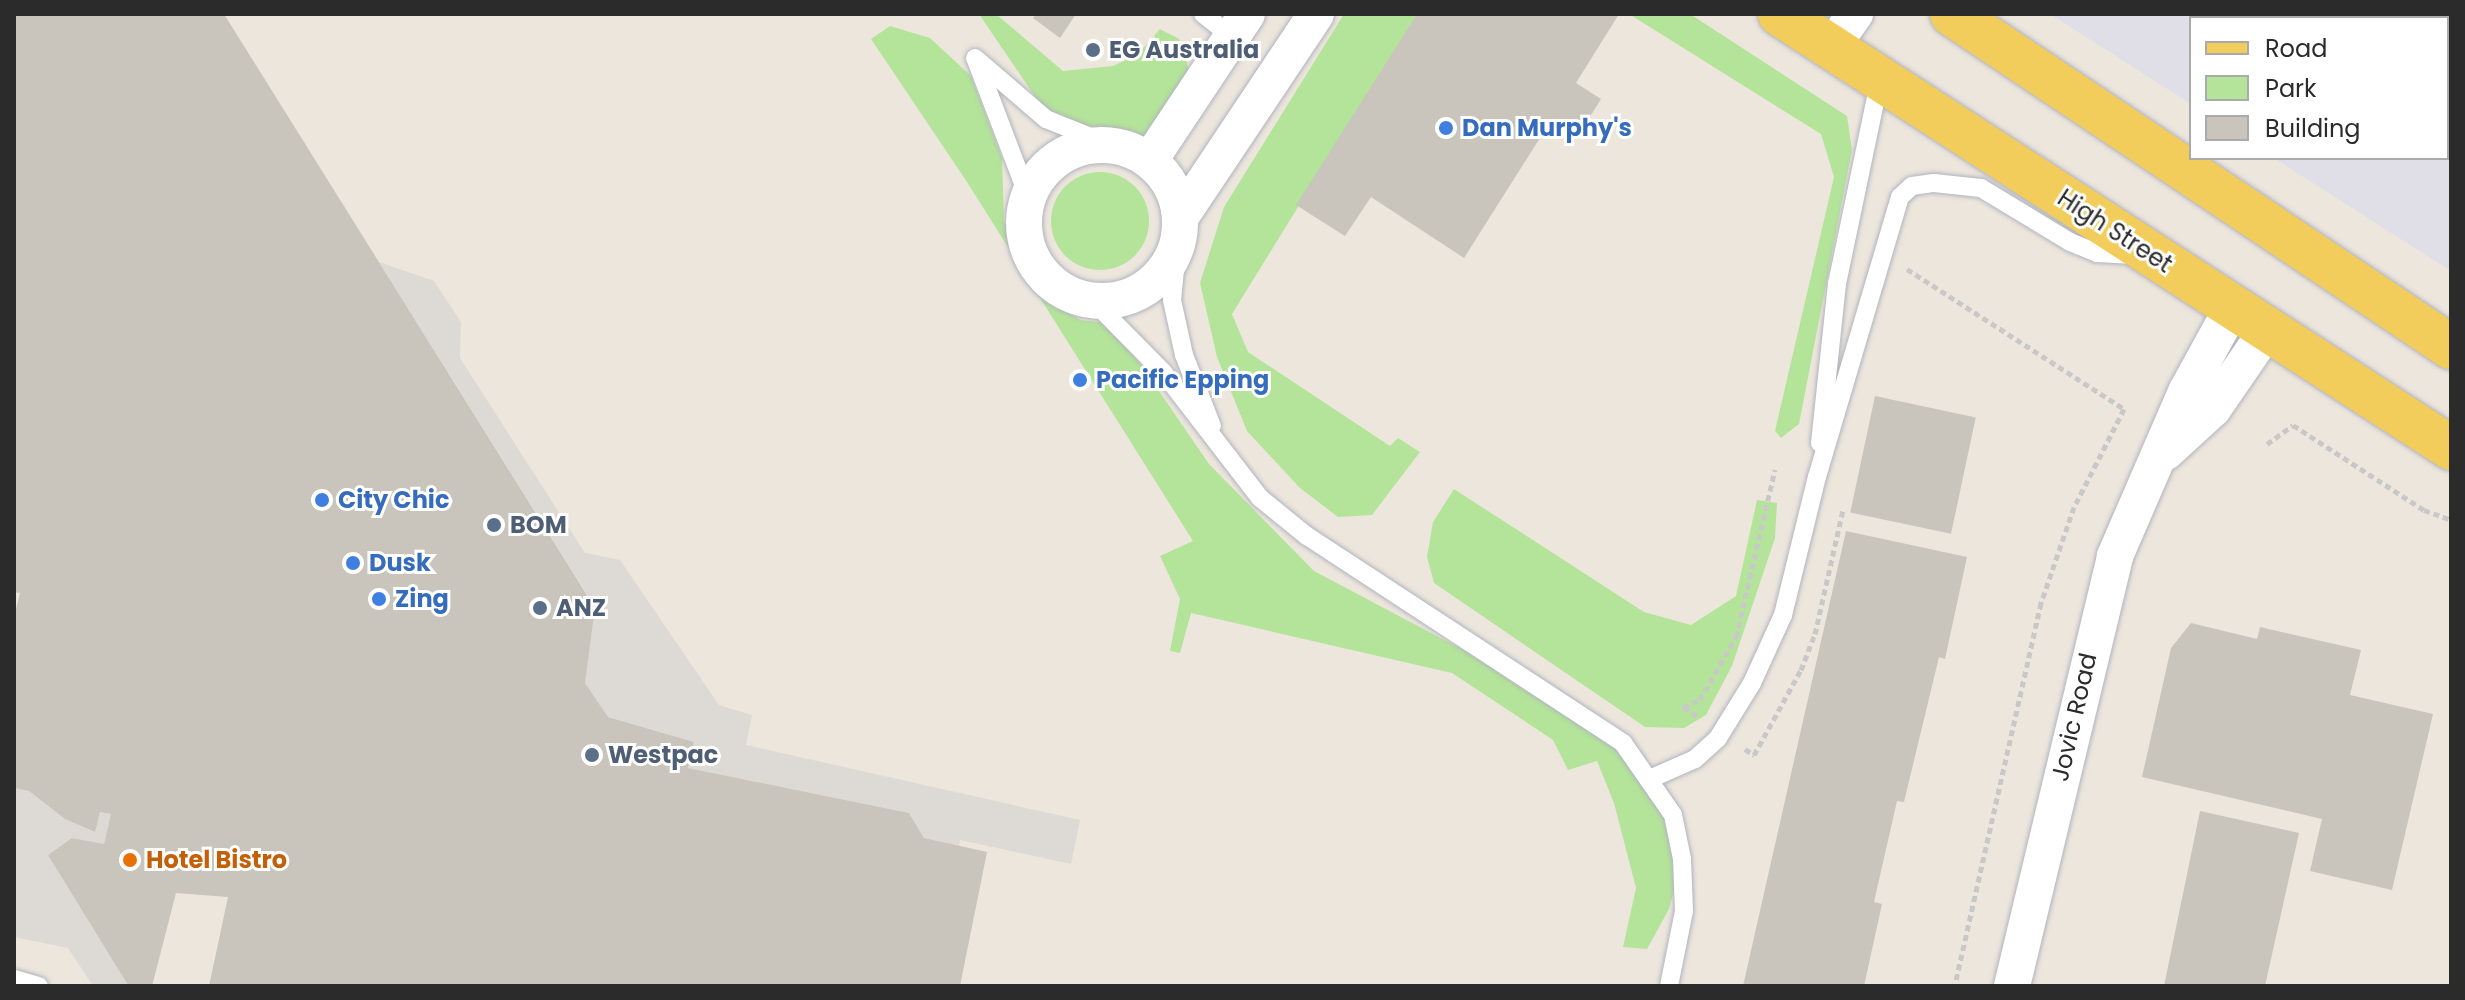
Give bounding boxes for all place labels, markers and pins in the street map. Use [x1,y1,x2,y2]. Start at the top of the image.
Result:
place label: EG Australia [1109,36,1259,64]
marker: EG Australia [1084,41,1102,59]
place label: Dan Murphy's [1462,114,1632,142]
marker: Dan Murphy's [1437,119,1455,137]
place label: Pacific Epping [1096,366,1269,394]
marker: Pacific Epping [1071,371,1089,389]
place label: City Chic [338,486,449,514]
marker: City Chic [313,491,331,509]
place label: BOM [510,511,567,539]
marker: BOM [485,516,503,534]
place label: Dusk [369,549,431,577]
marker: Dusk [344,554,362,572]
place label: Zing [395,585,449,613]
marker: Zing [370,590,388,608]
place label: ANZ [556,594,606,622]
marker: ANZ [531,599,549,617]
place label: Westpac [608,741,718,769]
marker: Westpac [583,746,601,764]
place label: Hotel Bistro [146,846,287,874]
marker: Hotel Bistro [121,851,139,869]

